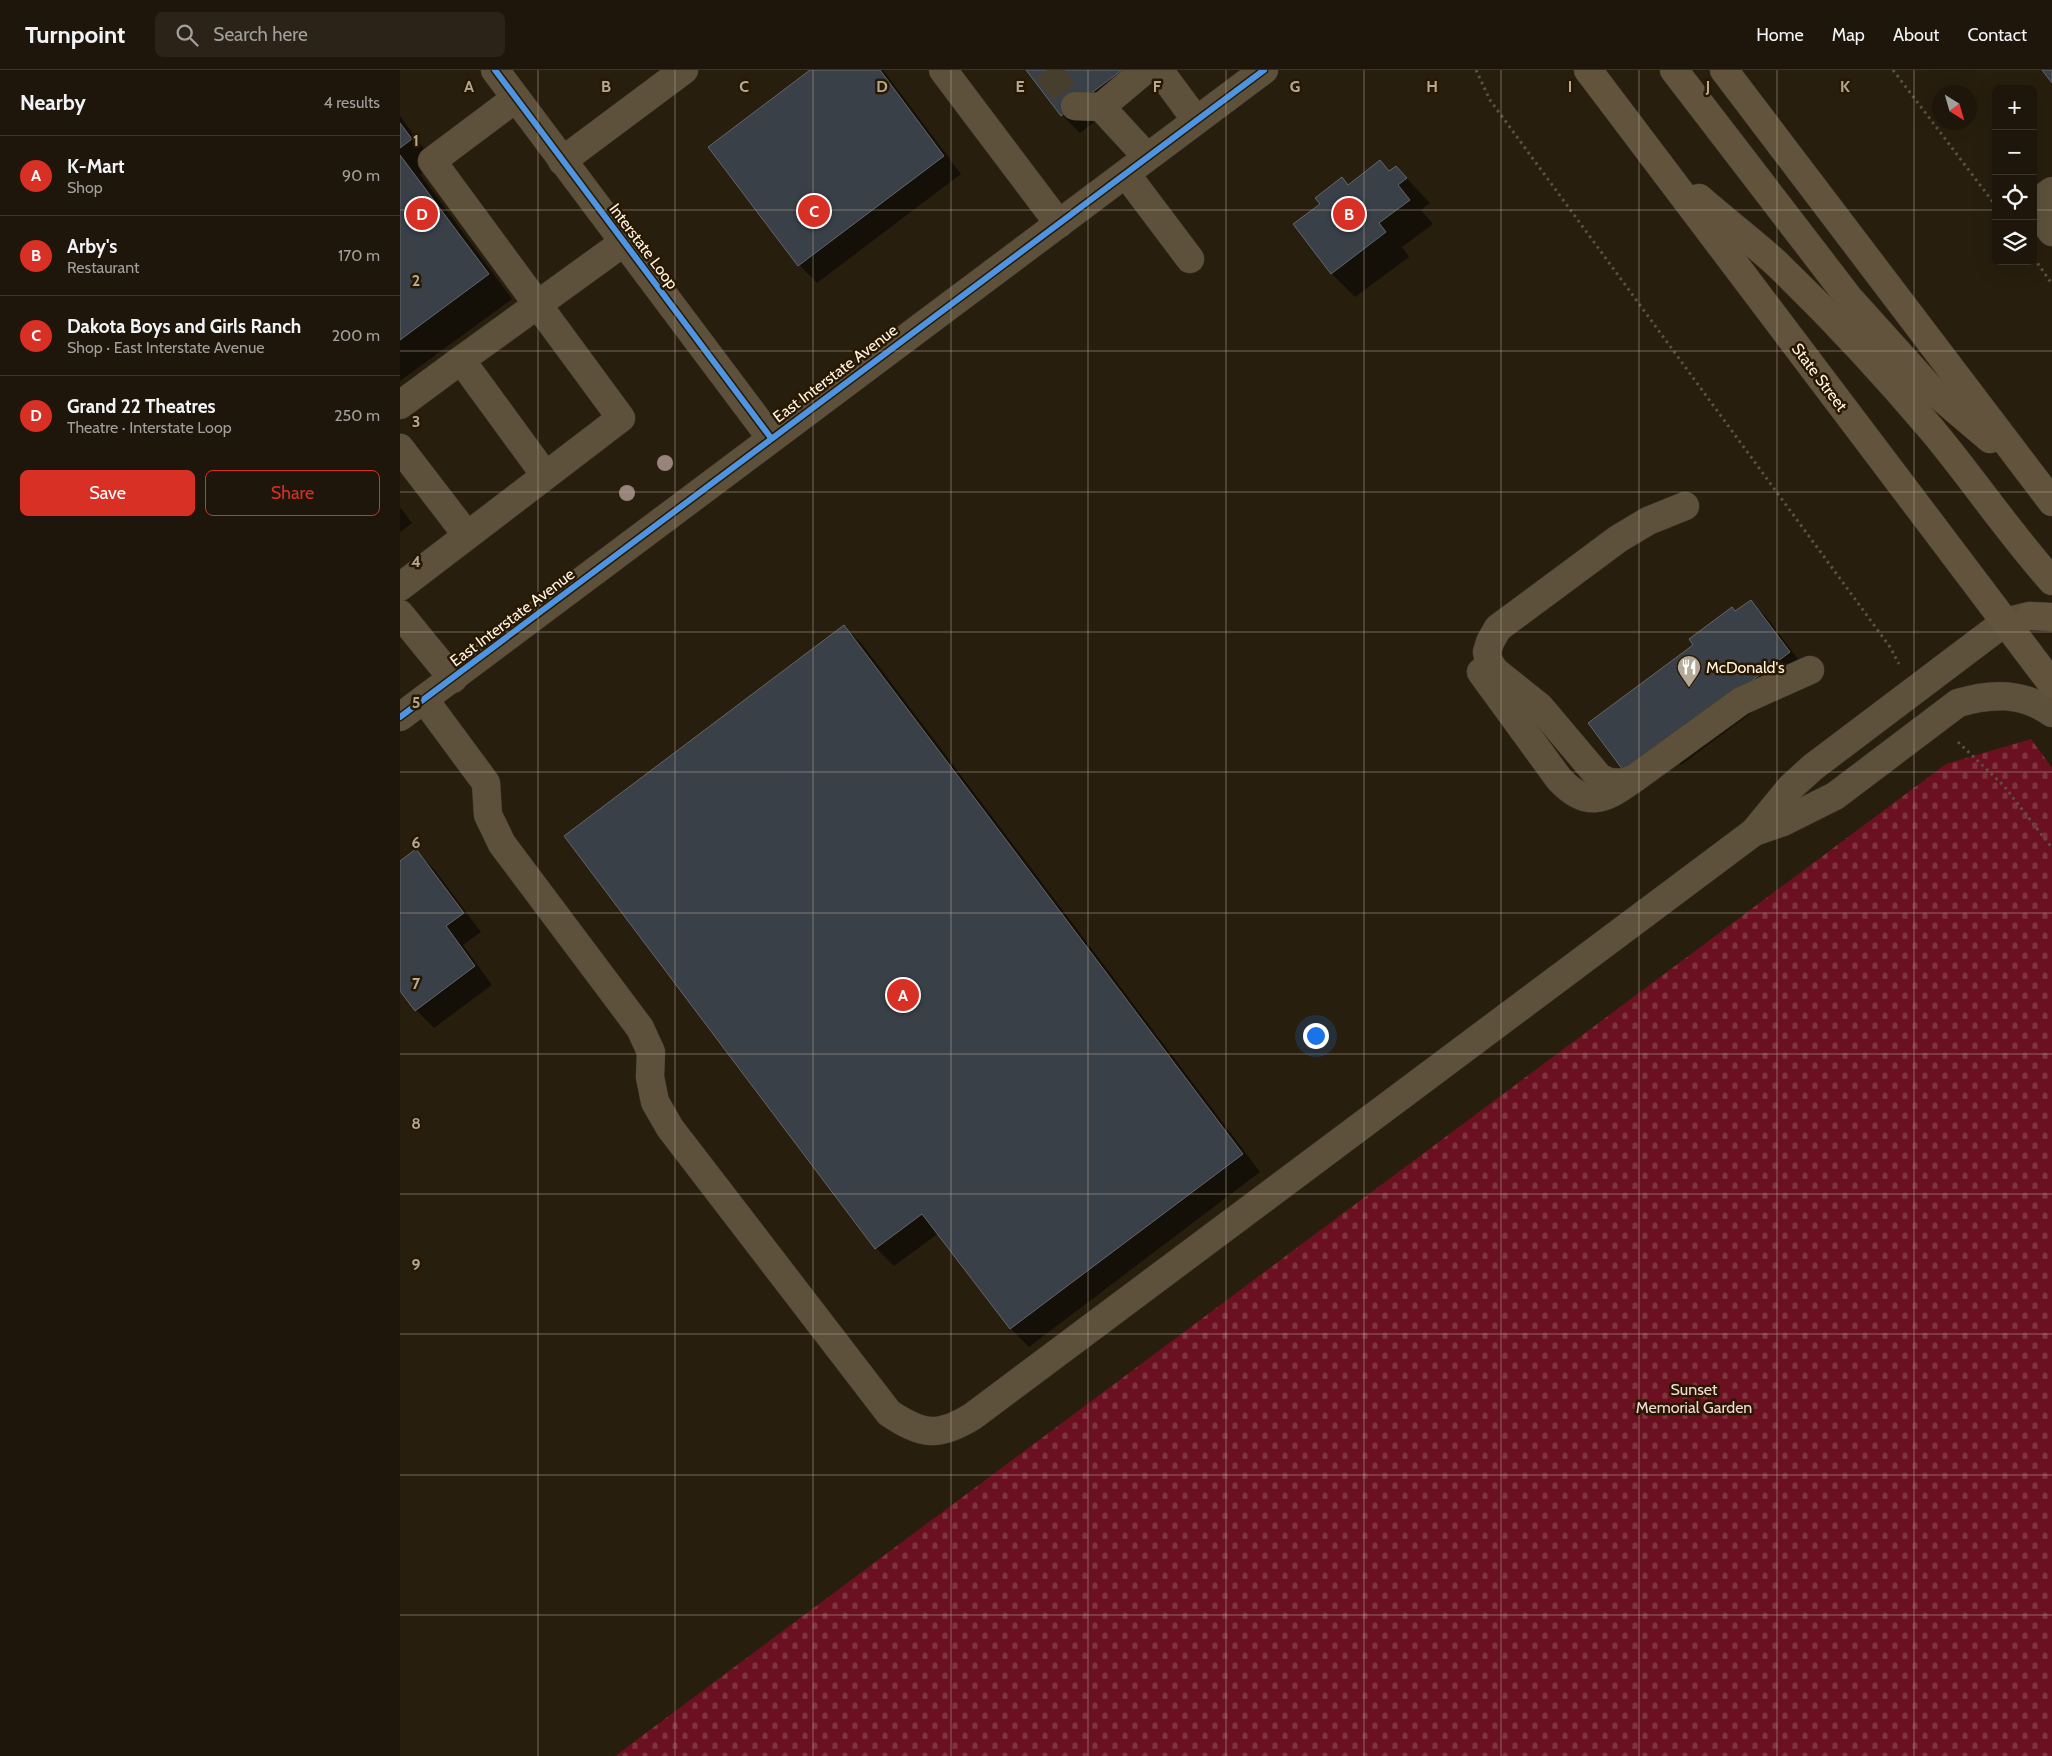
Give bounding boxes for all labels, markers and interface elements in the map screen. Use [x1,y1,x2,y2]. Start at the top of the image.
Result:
search box [155,12,505,57]
text: Turnpoint [25,20,125,49]
icon: search [173,21,201,49]
text: Search here [213,23,308,46]
text: Home [1756,24,1804,46]
text: Map [1832,24,1865,46]
text: About [1893,24,1939,46]
text: Contact [1967,24,2027,46]
text: A [464,77,474,96]
text: B [601,77,611,96]
text: C [739,77,749,96]
text: D [876,77,888,96]
text: E [1015,77,1025,96]
text: F [1153,77,1162,96]
text: G [1290,77,1300,96]
text: H [1426,77,1438,96]
text: I [1568,77,1572,96]
text: J [1705,77,1710,96]
text: K [1840,77,1850,96]
north arrow [1932,85,1977,130]
map controls [1992,85,2037,265]
button: + [1992,85,2037,130]
text: Nearby [20,90,86,115]
text: 4 results [323,93,380,112]
button: − [1992,130,2037,175]
text: 1 [413,131,419,150]
text: K-Mart [67,155,125,178]
text: A [31,166,41,185]
text: 90 m [342,166,380,185]
button: locate [1992,175,2037,220]
text: Shop [67,178,103,197]
pin: C [798,192,830,230]
pin: D [406,195,438,233]
pin: B [1333,195,1365,233]
street label: Interstate Loop [605,200,682,293]
button: layers [1992,220,2037,265]
text: Arby's [67,235,117,258]
text: B [31,246,41,265]
text: 170 m [338,246,380,265]
text: Restaurant [67,258,139,277]
text: 2 [412,271,420,290]
text: Dakota Boys and Girls Ranch [67,315,301,338]
street label: East Interstate Avenue [769,320,901,426]
text: C [31,326,41,345]
text: 200 m [332,326,380,345]
text: Shop · East Interstate Avenue [67,338,265,357]
street label: State Street [1788,340,1852,416]
text: Grand 22 Theatres [67,395,216,418]
text: D [30,406,42,425]
text: 250 m [334,406,380,425]
text: 3 [412,412,420,431]
text: Theatre · Interstate Loop [67,418,232,437]
button: Save [20,470,195,516]
button: Share [205,470,380,516]
text: 4 [411,552,421,571]
street label: East Interstate Avenue [446,564,578,670]
restaurant icon: McDonald's [1676,654,1702,688]
place label: McDonald's [1706,658,1785,677]
text: 5 [412,693,420,712]
text: 6 [412,833,421,852]
text: 7 [412,974,421,993]
pin: A [887,976,919,1014]
your location [1303,1023,1329,1049]
text: 8 [411,1114,421,1133]
text: 9 [412,1255,421,1274]
park label: Sunset Memorial Garden [1636,1380,1752,1417]

